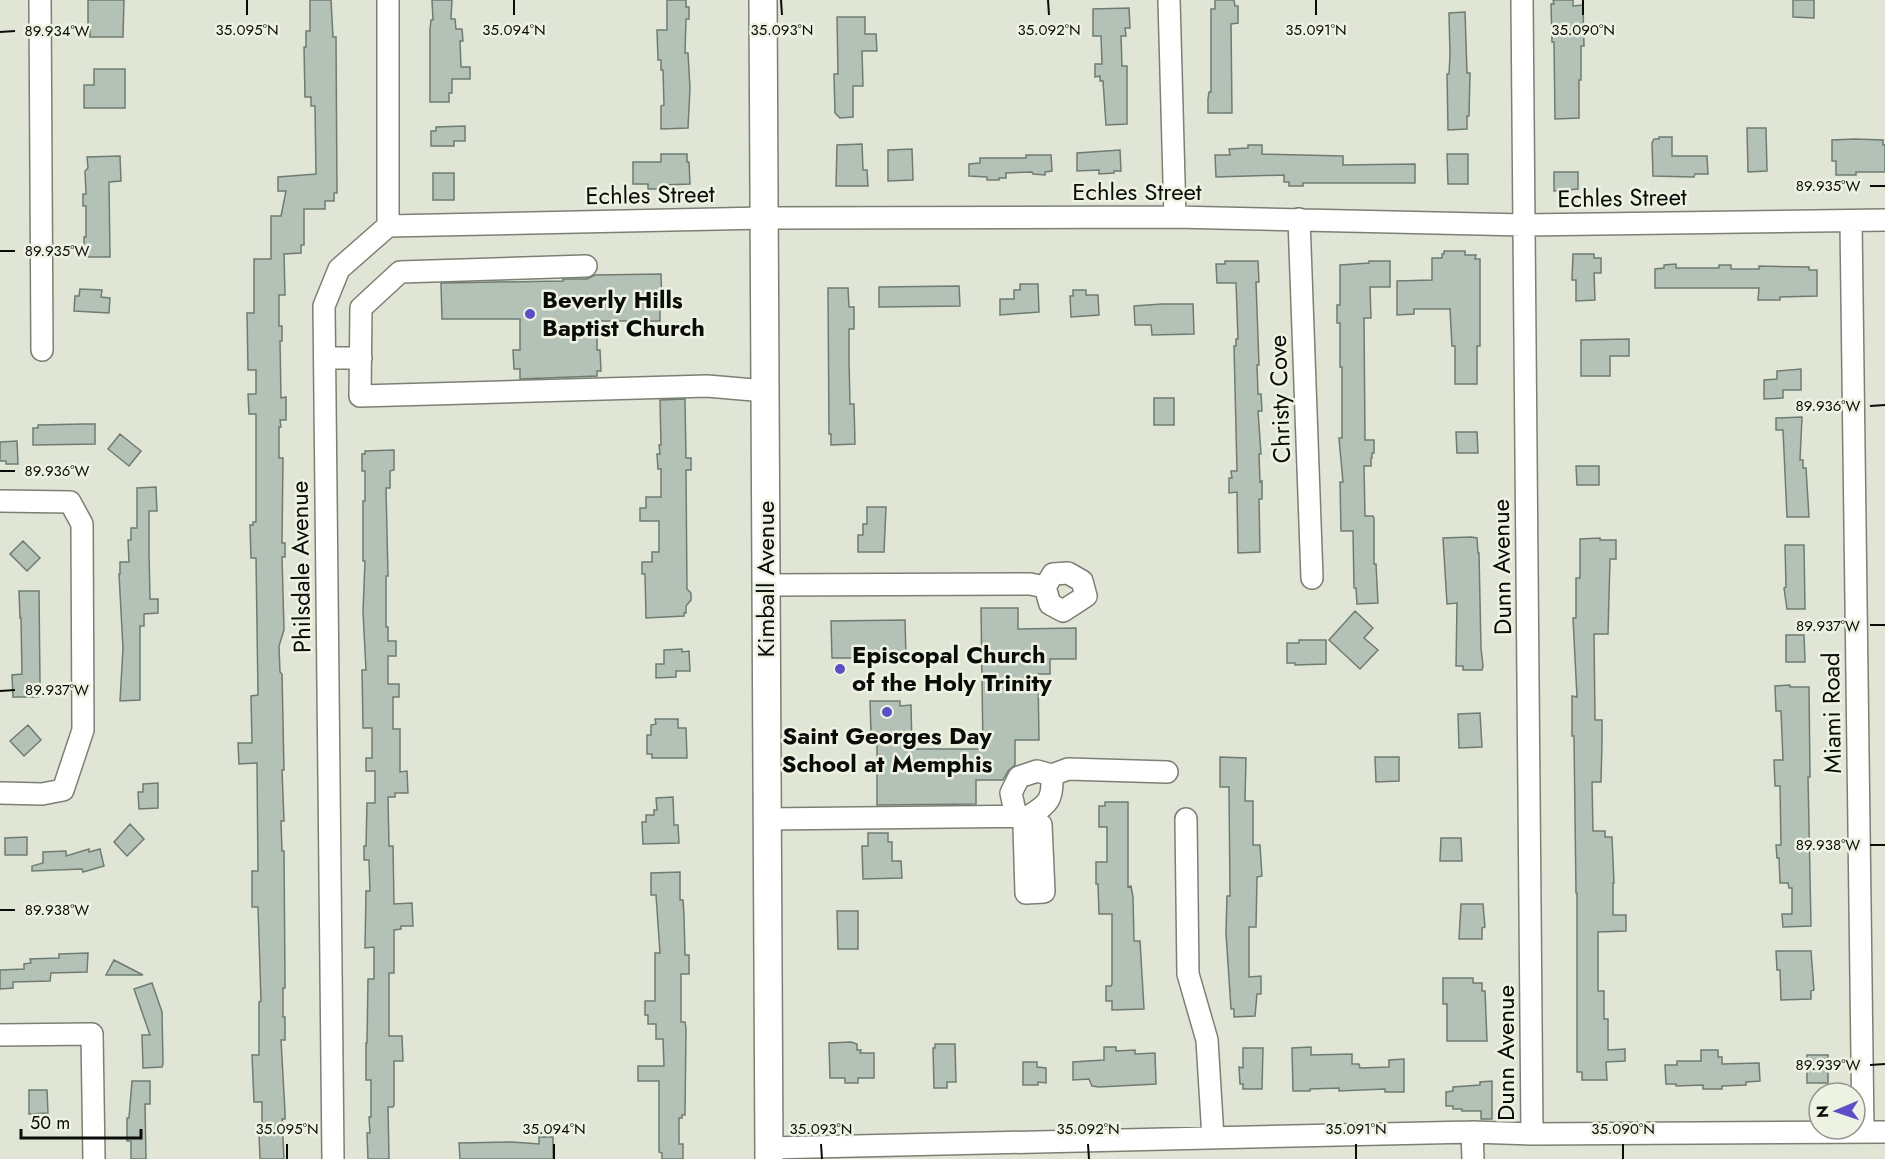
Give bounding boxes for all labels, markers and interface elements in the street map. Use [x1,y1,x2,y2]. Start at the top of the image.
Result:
text: 35.095°N [215,19,279,41]
text: 35.094°N [482,19,546,41]
text: 35.093°N [751,19,813,41]
text: 35.092°N [1017,19,1081,41]
text: 35.091°N [1285,19,1347,41]
text: 35.090°N [1551,19,1615,41]
text: 89.934°W [25,20,90,42]
street label: Echles Street [1072,174,1202,209]
text: 89.935°W [1796,175,1860,197]
street label: Echles Street [585,176,715,213]
street label: Echles Street [1557,179,1687,216]
text: 89.935°W [25,240,89,262]
place label: Beverly Hills Baptist Church [542,282,705,345]
marker: Beverly Hills Baptist Church [523,307,537,321]
street label: Christy Cove [1260,334,1299,464]
text: 89.936°W [1796,395,1861,417]
text: 89.936°W [25,460,90,482]
street label: Philsdale Avenue [281,481,320,653]
street label: Dunn Avenue [1483,499,1520,635]
street label: Kimball Avenue [748,501,783,657]
text: 89.937°W [1796,615,1860,637]
place label: Episcopal Church of the Holy Trinity [852,637,1052,700]
street label: Miami Road [1813,652,1850,774]
marker: Episcopal Church of the Holy Trinity [833,662,847,676]
text: 89.937°W [25,679,89,701]
marker: Saint Georges Day School at Memphis [880,705,894,719]
place label: Saint Georges Day School at Memphis [781,718,993,781]
text: 89.938°W [1796,834,1860,856]
text: 89.938°W [25,899,89,921]
street label: Dunn Avenue [1488,985,1523,1121]
text: 89.939°W [1796,1054,1861,1076]
north arrow [1807,1081,1867,1141]
scale bar [21,1102,141,1140]
text: N [1811,1105,1834,1118]
text: 50 m [30,1110,70,1136]
text: 35.095°N [255,1118,319,1140]
text: 35.094°N [522,1118,586,1140]
text: 35.093°N [790,1118,852,1140]
text: 35.092°N [1056,1118,1120,1140]
text: 35.091°N [1325,1118,1387,1140]
text: 35.090°N [1591,1118,1655,1140]

